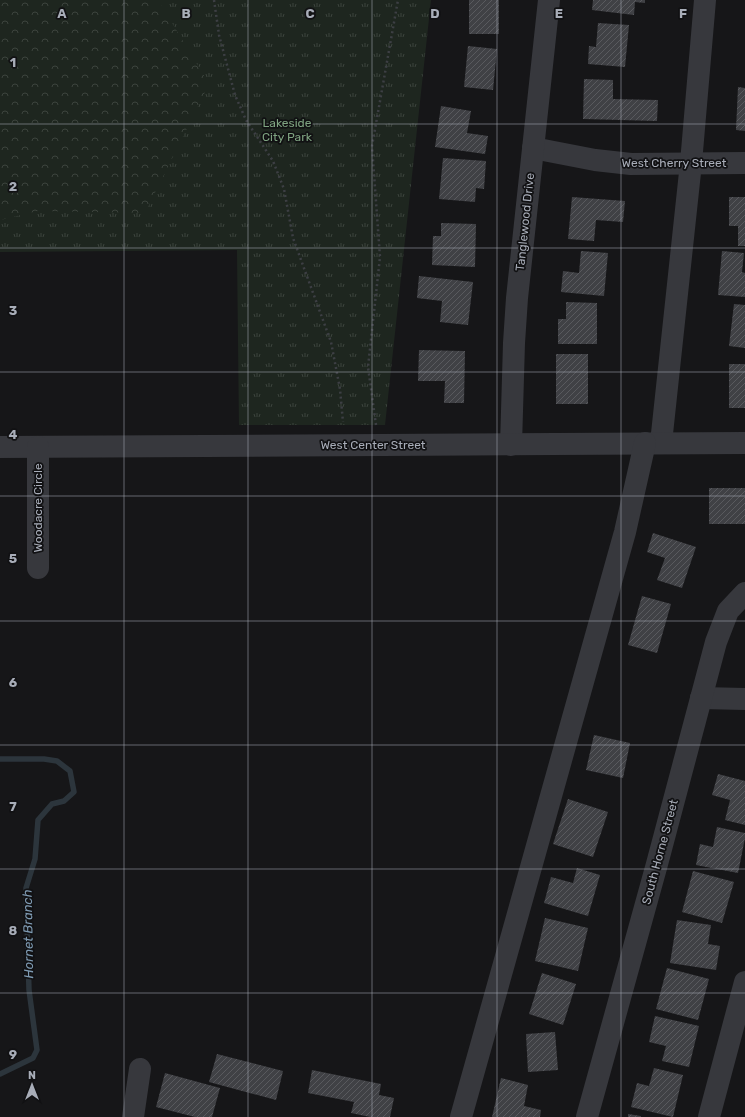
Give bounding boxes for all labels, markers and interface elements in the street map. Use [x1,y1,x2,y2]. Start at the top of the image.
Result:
text: A [57,6,67,21]
text: B [181,6,191,21]
text: C [305,6,315,21]
text: D [430,6,440,21]
text: E [555,6,563,21]
text: F [679,6,687,21]
text: 1 [10,55,16,70]
park label: Lakeside City Park [262,116,313,144]
street label: West Cherry Street [622,156,727,170]
street label: Tanglewood Drive [513,172,537,272]
text: 2 [9,179,17,194]
text: 3 [9,303,18,318]
text: 4 [9,427,18,442]
street label: West Center Street [320,438,426,452]
street label: Woodacre Circle [31,463,45,553]
text: 5 [9,551,17,566]
text: 6 [9,675,18,690]
street label: South Horne Street [639,798,681,906]
text: 7 [9,799,17,814]
water label: Hornet Branch [20,889,36,979]
text: 8 [9,923,18,938]
text: 9 [9,1047,17,1062]
north arrow [12,1065,52,1105]
text: N [28,1069,36,1082]

